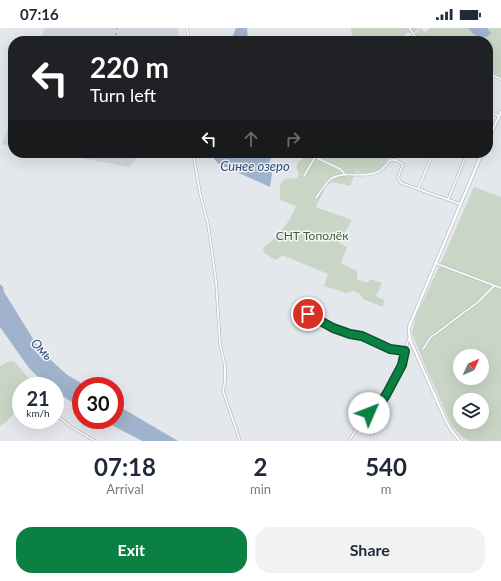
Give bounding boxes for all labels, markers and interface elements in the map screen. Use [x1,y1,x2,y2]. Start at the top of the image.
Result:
text: 07:16 [20,5,59,23]
text: 220 m [90,50,169,84]
icon: left [24,52,76,104]
text: Turn left [90,84,156,106]
icon: left [198,128,220,150]
icon: ahead [240,128,262,150]
icon: right [282,128,304,150]
water label: Синее озеро [220,158,290,174]
park label: СНТ Тополёк [276,228,349,243]
pin [291,297,325,331]
icon: arrive [297,303,319,325]
water label: Омь [28,335,56,363]
north arrow [453,349,489,385]
map controls [453,349,489,429]
speed limit sign: 30 [72,377,124,429]
text: 21 [26,386,50,410]
position arrow [348,392,390,434]
button: layers [453,393,489,429]
text: km/h [26,407,50,419]
text: 07:18 [94,452,156,481]
text: 2 [254,452,268,481]
text: 540 [365,452,407,481]
text: Arrival [106,481,144,497]
text: min [250,481,271,497]
text: m [381,481,391,497]
button: Exit [16,527,247,573]
button: Share [255,527,485,573]

